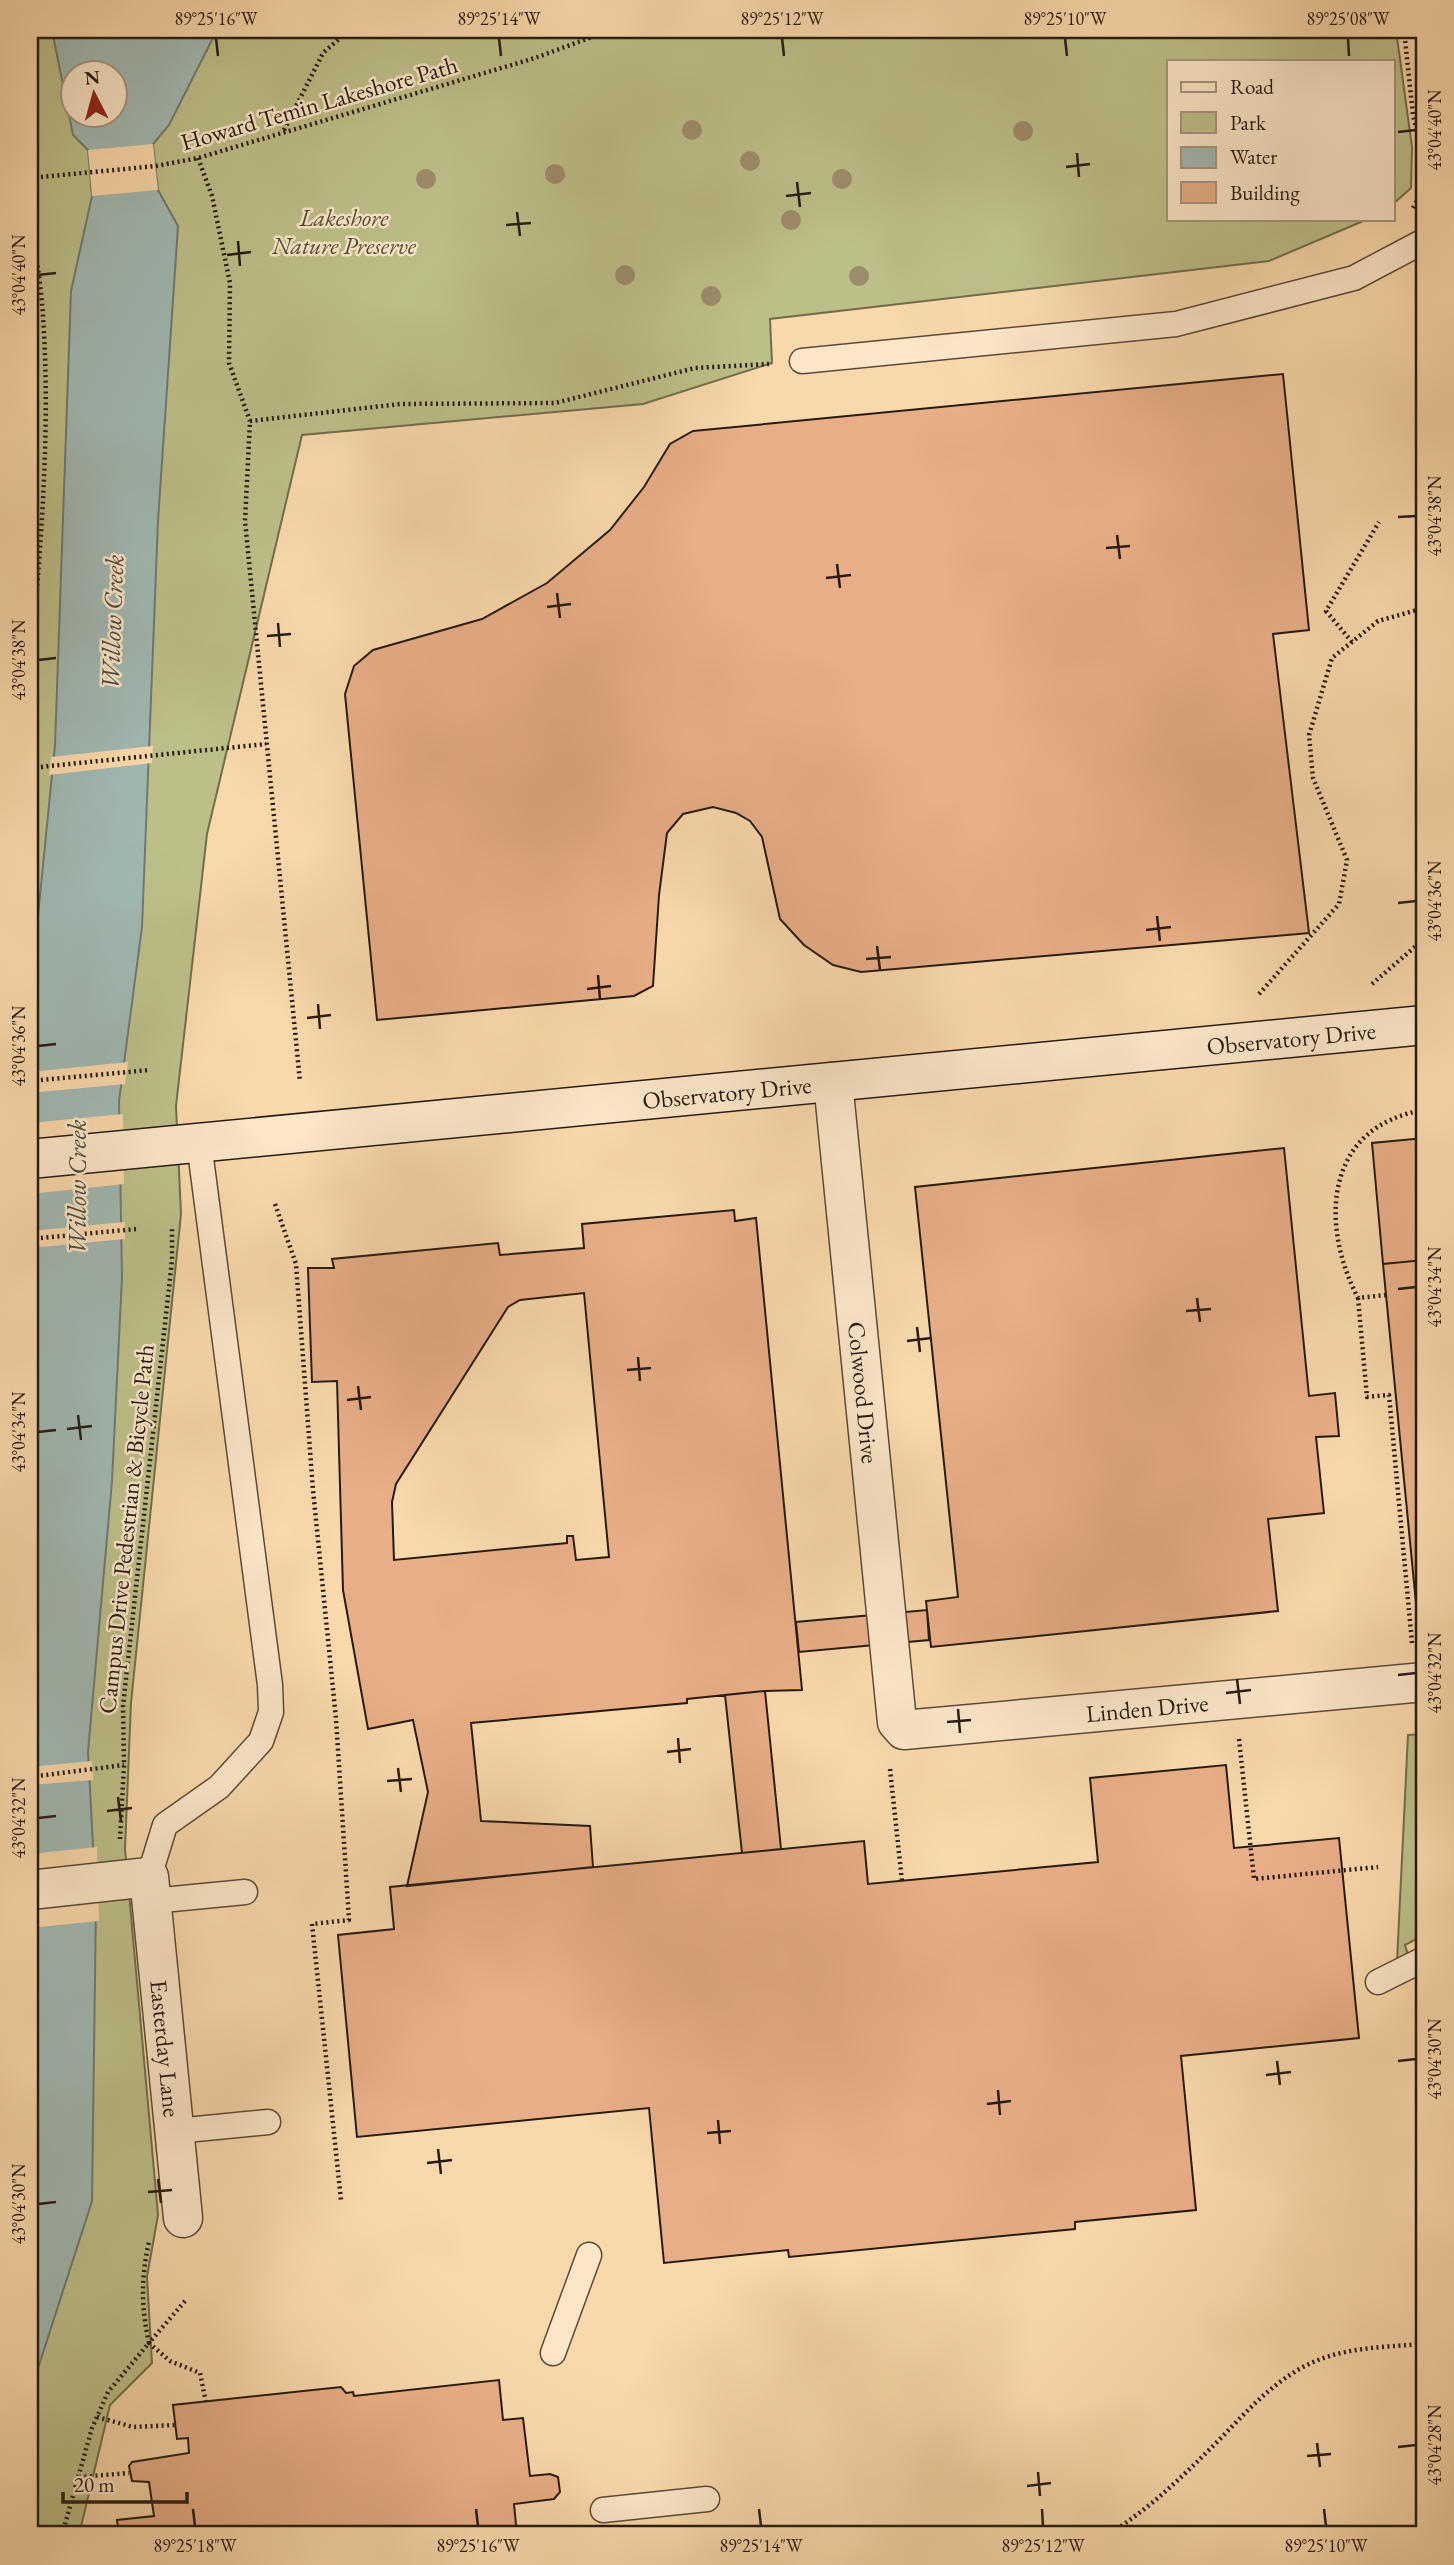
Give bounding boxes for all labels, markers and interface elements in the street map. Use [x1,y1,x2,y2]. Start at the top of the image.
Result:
text: 89°25'16"W [174,7,258,30]
text: 89°25'14"W [457,7,541,30]
text: 89°25'12"W [740,7,824,30]
text: 89°25'10"W [1023,7,1107,30]
text: 89°25'08"W [1306,7,1390,30]
street label: Howard Temin Lakeshore Path [177,49,461,157]
north arrow [60,60,130,130]
legend [1167,60,1394,220]
text: N [83,64,102,91]
text: Road [1230,73,1274,100]
text: 43°04'40"N [1423,89,1446,170]
text: Park [1230,109,1267,136]
text: Water [1230,143,1277,170]
text: Building [1230,179,1300,206]
park label: Lakeshore Nature Preserve [271,202,417,261]
text: 43°04'40"N [7,234,30,315]
text: 43°04'38"N [1423,475,1446,556]
water label: Willow Creek [93,554,131,690]
text: 43°04'38"N [7,619,30,700]
text: 43°04'36"N [1423,860,1446,941]
text: 43°04'36"N [7,1005,30,1086]
street label: Observatory Drive [1205,1014,1377,1061]
street label: Observatory Drive [641,1068,813,1116]
water label: Willow Creek [60,1119,94,1255]
text: 43°04'34"N [1423,1246,1446,1327]
street label: Colwood Drive [842,1320,887,1465]
street label: Campus Drive Pedestrian & Bicycle Path [91,1343,161,1715]
text: 43°04'34"N [7,1391,30,1472]
text: 43°04'32"N [1423,1632,1446,1713]
street label: Linden Drive [1084,1686,1210,1729]
text: 43°04'32"N [7,1777,30,1858]
street label: Easterday Lane [144,1978,188,2119]
text: 43°04'30"N [1423,2018,1446,2099]
text: 43°04'30"N [7,2163,30,2244]
text: 43°04'28"N [1423,2404,1446,2485]
scale bar [63,2460,187,2504]
text: 20 m [74,2471,115,2498]
text: 89°25'18"W [153,2534,237,2557]
text: 89°25'16"W [436,2534,520,2557]
text: 89°25'14"W [719,2534,803,2557]
text: 89°25'12"W [1001,2534,1085,2557]
text: 89°25'10"W [1284,2534,1368,2557]

